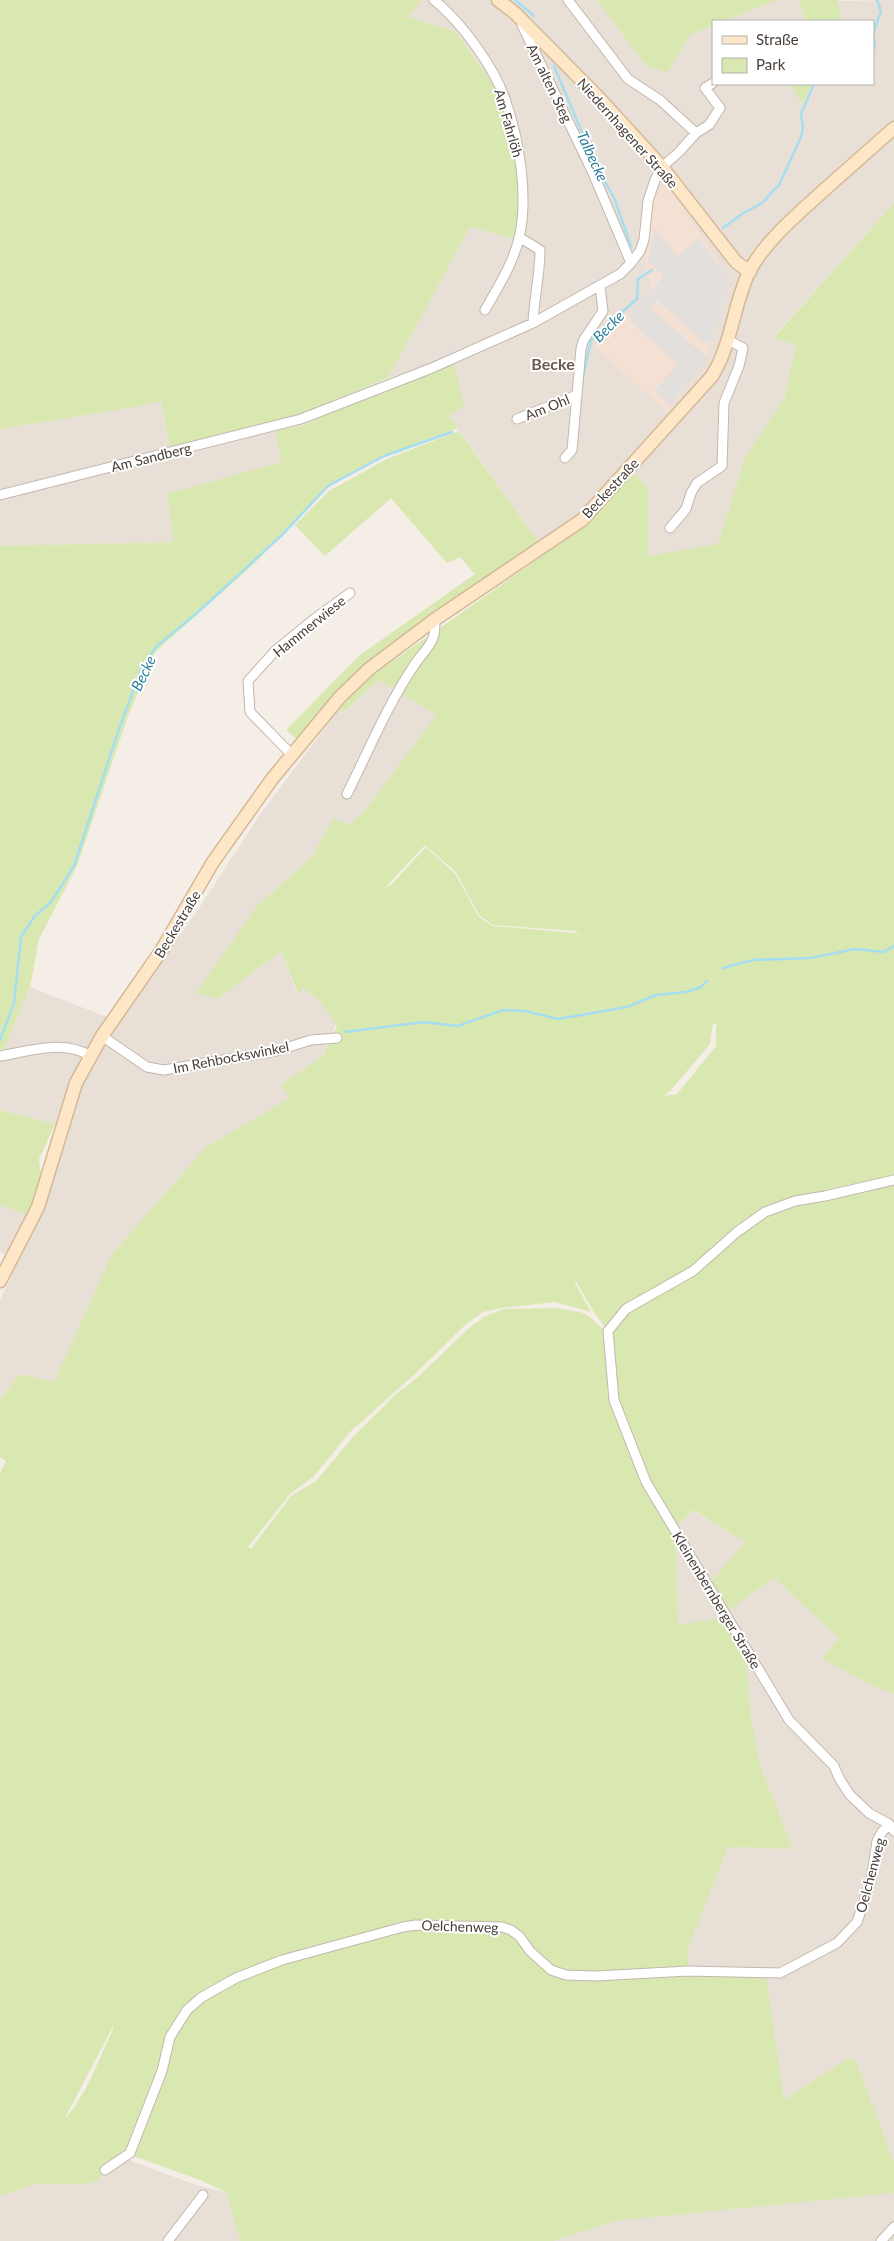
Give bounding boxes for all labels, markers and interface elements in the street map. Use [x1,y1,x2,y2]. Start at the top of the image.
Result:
legend [712,20,874,85]
text: Straße [756,30,799,48]
street label: Am alten Steg [524,41,576,125]
text: Park [756,55,786,73]
street label: Niedernhagener Straße [574,74,682,192]
street label: Am Fahrlöh [491,87,527,159]
water label: Talbecke [574,128,612,184]
water label: Becke [589,307,627,345]
district label: Becke [531,354,575,373]
street label: Am Ohl [522,390,572,424]
street label: Am Sandberg [109,439,193,475]
street label: Beckestraße [578,455,642,521]
street label: Hammerwiese [269,592,349,660]
water label: Becke [127,653,159,693]
street label: Beckestraße [150,887,204,961]
street label: Im Rehbockswinkel [172,1037,290,1077]
street label: Kleinenbernberger Straße [669,1528,765,1672]
street label: Oelchenweg [852,1836,888,1914]
street label: Oelchenweg [421,1916,499,1936]

